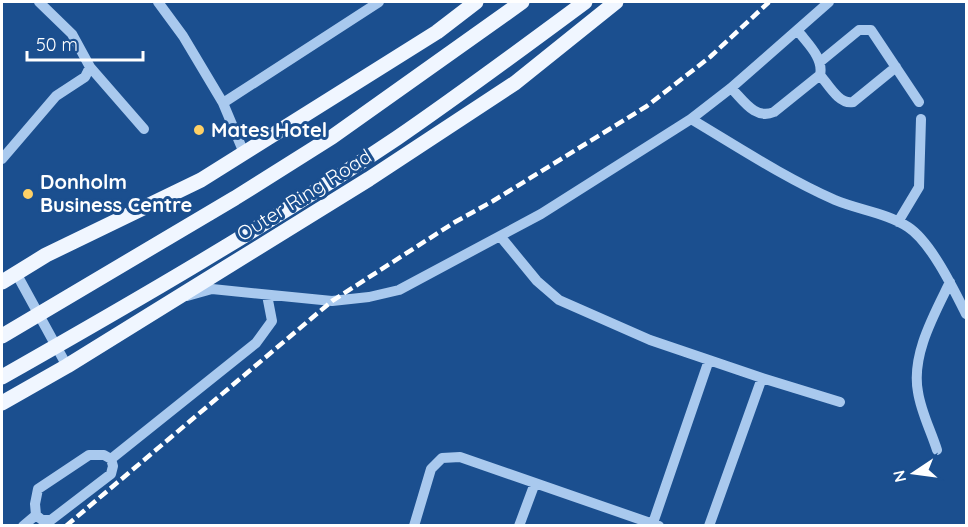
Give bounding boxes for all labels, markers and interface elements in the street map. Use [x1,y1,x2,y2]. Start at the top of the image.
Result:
scale bar [27,24,142,62]
text: 50 m [36,33,78,56]
place label: Mates Hotel [211,117,327,142]
marker: Mates Hotel [192,123,206,137]
street label: Outer Ring Road [232,143,376,246]
place label: Donholm Business Centre [40,169,192,217]
marker: Donholm Business Centre [21,187,35,201]
north arrow [884,443,944,503]
text: N [888,468,910,484]

